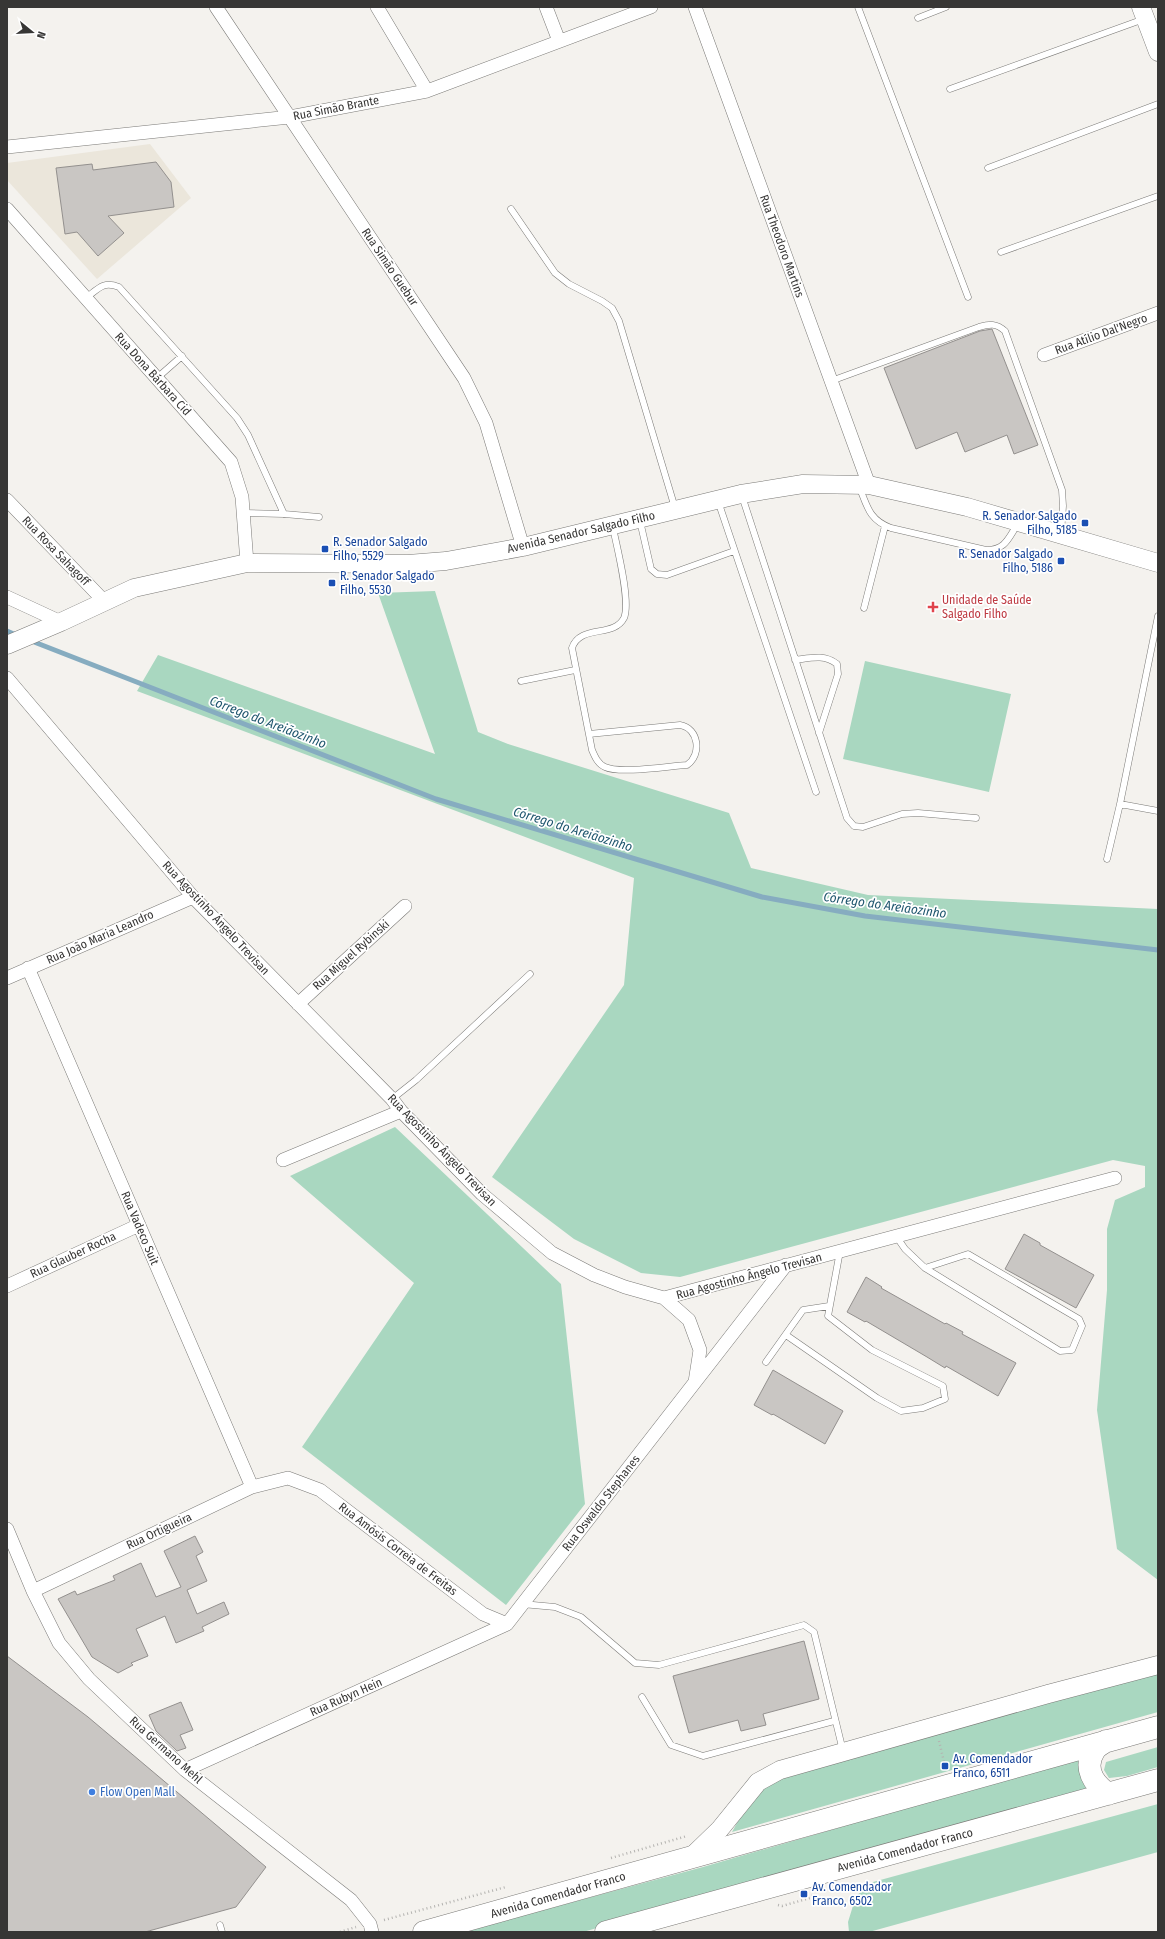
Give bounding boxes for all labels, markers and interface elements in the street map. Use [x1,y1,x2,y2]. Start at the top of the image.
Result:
north arrow [12,12,52,52]
text: N [34,30,48,40]
street label: Rua Simão Brante [292,93,380,123]
street label: Rua Theodoro Martins [757,193,807,299]
street label: Rua Simão Guebur [359,226,422,309]
street label: Rua Atílio Dal'Negro [1053,311,1149,357]
street label: Rua Dona Bárbara Cid [112,330,194,418]
street label: Avenida Senador Salgado Filho [506,508,656,556]
place label: R. Senador Salgado Filho, 5185 [982,509,1077,537]
street label: Rua Rosa Sahagoff [19,513,94,590]
marker: R. Senador Salgado Filho, 5185 [1080,518,1090,528]
place label: R. Senador Salgado Filho, 5529 [333,535,428,563]
marker: R. Senador Salgado Filho, 5529 [320,544,330,554]
place label: R. Senador Salgado Filho, 5186 [958,547,1053,575]
marker: R. Senador Salgado Filho, 5186 [1056,556,1066,566]
place label: R. Senador Salgado Filho, 5530 [340,569,435,597]
marker: R. Senador Salgado Filho, 5530 [327,578,337,588]
place label: Unidade de Saúde Salgado Filho [942,593,1032,621]
marker: Unidade de Saúde Salgado Filho [927,601,939,613]
water label: Córrego do Areiãozinho [208,693,329,751]
water label: Córrego do Areiãozinho [512,804,635,854]
street label: Rua Agostinho Ângelo Trevisan [160,858,273,978]
water label: Córrego do Areiãozinho [823,889,947,921]
street label: Rua João Maria Leandro [44,907,156,967]
street label: Rua Miguel Rybinski [310,917,392,993]
street label: Rua Agostinho Ângelo Trevisan [385,1090,500,1209]
street label: Rua Vadeco Suit [118,1189,162,1267]
street label: Rua Glauber Rocha [28,1229,118,1281]
street label: Rua Agostinho Ângelo Trevisan [674,1249,823,1302]
street label: Rua Oswaldo Stephanes [559,1452,643,1554]
street label: Rua Amósis Correia de Freitas [336,1500,460,1598]
street label: Rua Ortigueira [124,1510,194,1552]
street label: Rua Rubyn Hein [308,1675,384,1719]
street label: Rua Germano Mehl [127,1714,205,1786]
place label: Av. Comendador Franco, 6511 [953,1752,1033,1780]
marker: Av. Comendador Franco, 6511 [940,1761,950,1771]
place label: Flow Open Mall [100,1785,175,1799]
marker: Flow Open Mall [87,1787,97,1797]
street label: Avenida Comendador Franco [836,1825,974,1875]
street label: Avenida Comendador Franco [489,1869,627,1921]
place label: Av. Comendador Franco, 6502 [812,1880,892,1908]
marker: Av. Comendador Franco, 6502 [799,1889,809,1899]

